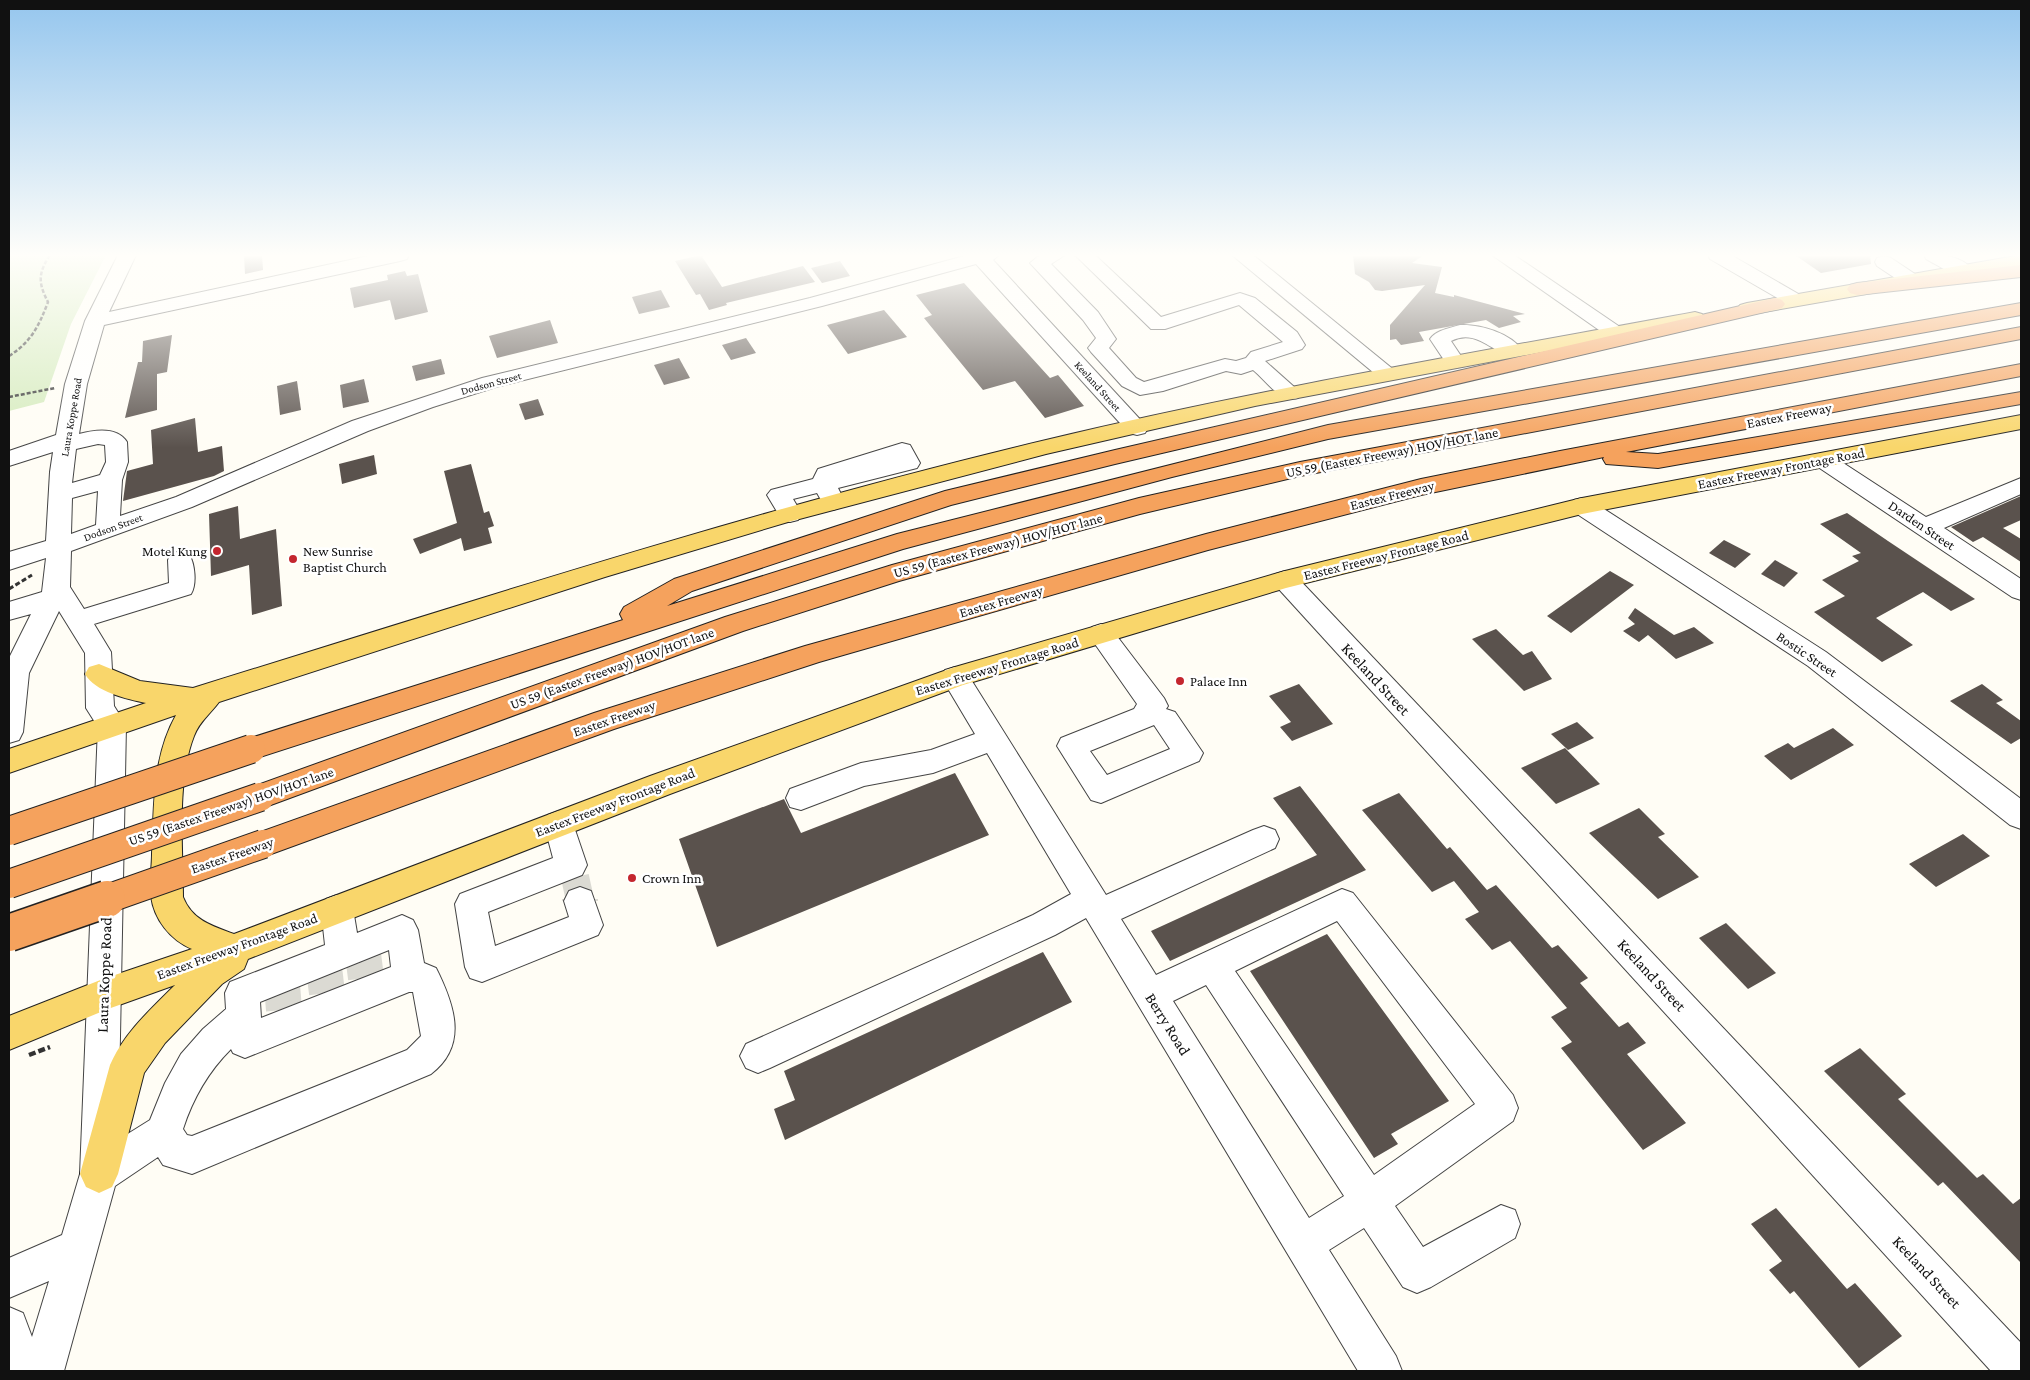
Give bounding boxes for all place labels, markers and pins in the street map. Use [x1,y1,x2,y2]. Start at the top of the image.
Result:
place label: Motel Kung [142,543,207,559]
place label: New Sunrise Baptist Church [303,543,387,575]
marker: Motel Kung [211,545,223,557]
marker: New Sunrise Baptist Church [287,553,299,565]
place label: Palace Inn [1190,673,1248,689]
marker: Palace Inn [1174,675,1186,687]
place label: Crown Inn [642,870,702,886]
marker: Crown Inn [626,872,638,884]

